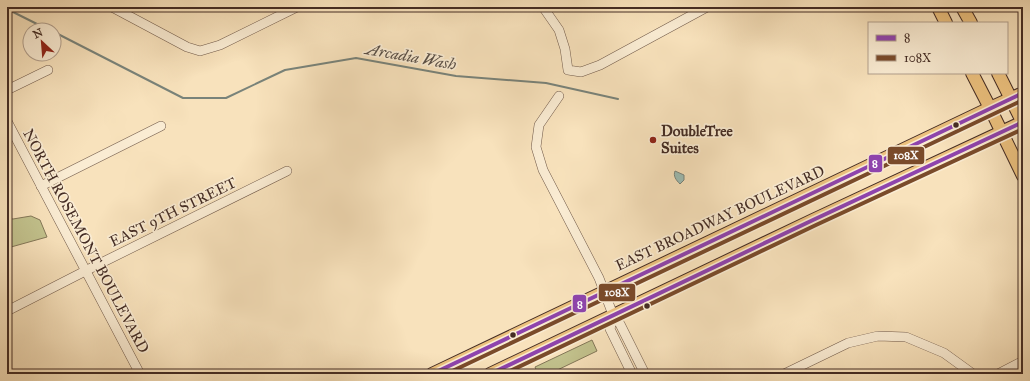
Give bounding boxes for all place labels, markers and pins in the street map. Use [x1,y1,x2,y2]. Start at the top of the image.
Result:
unlabelled marker [951,120,961,130]
place label: DoubleTree Suites [661,122,734,157]
marker: DoubleTree Suites [648,135,658,145]
unlabelled marker [642,301,652,311]
unlabelled marker [508,330,518,340]

